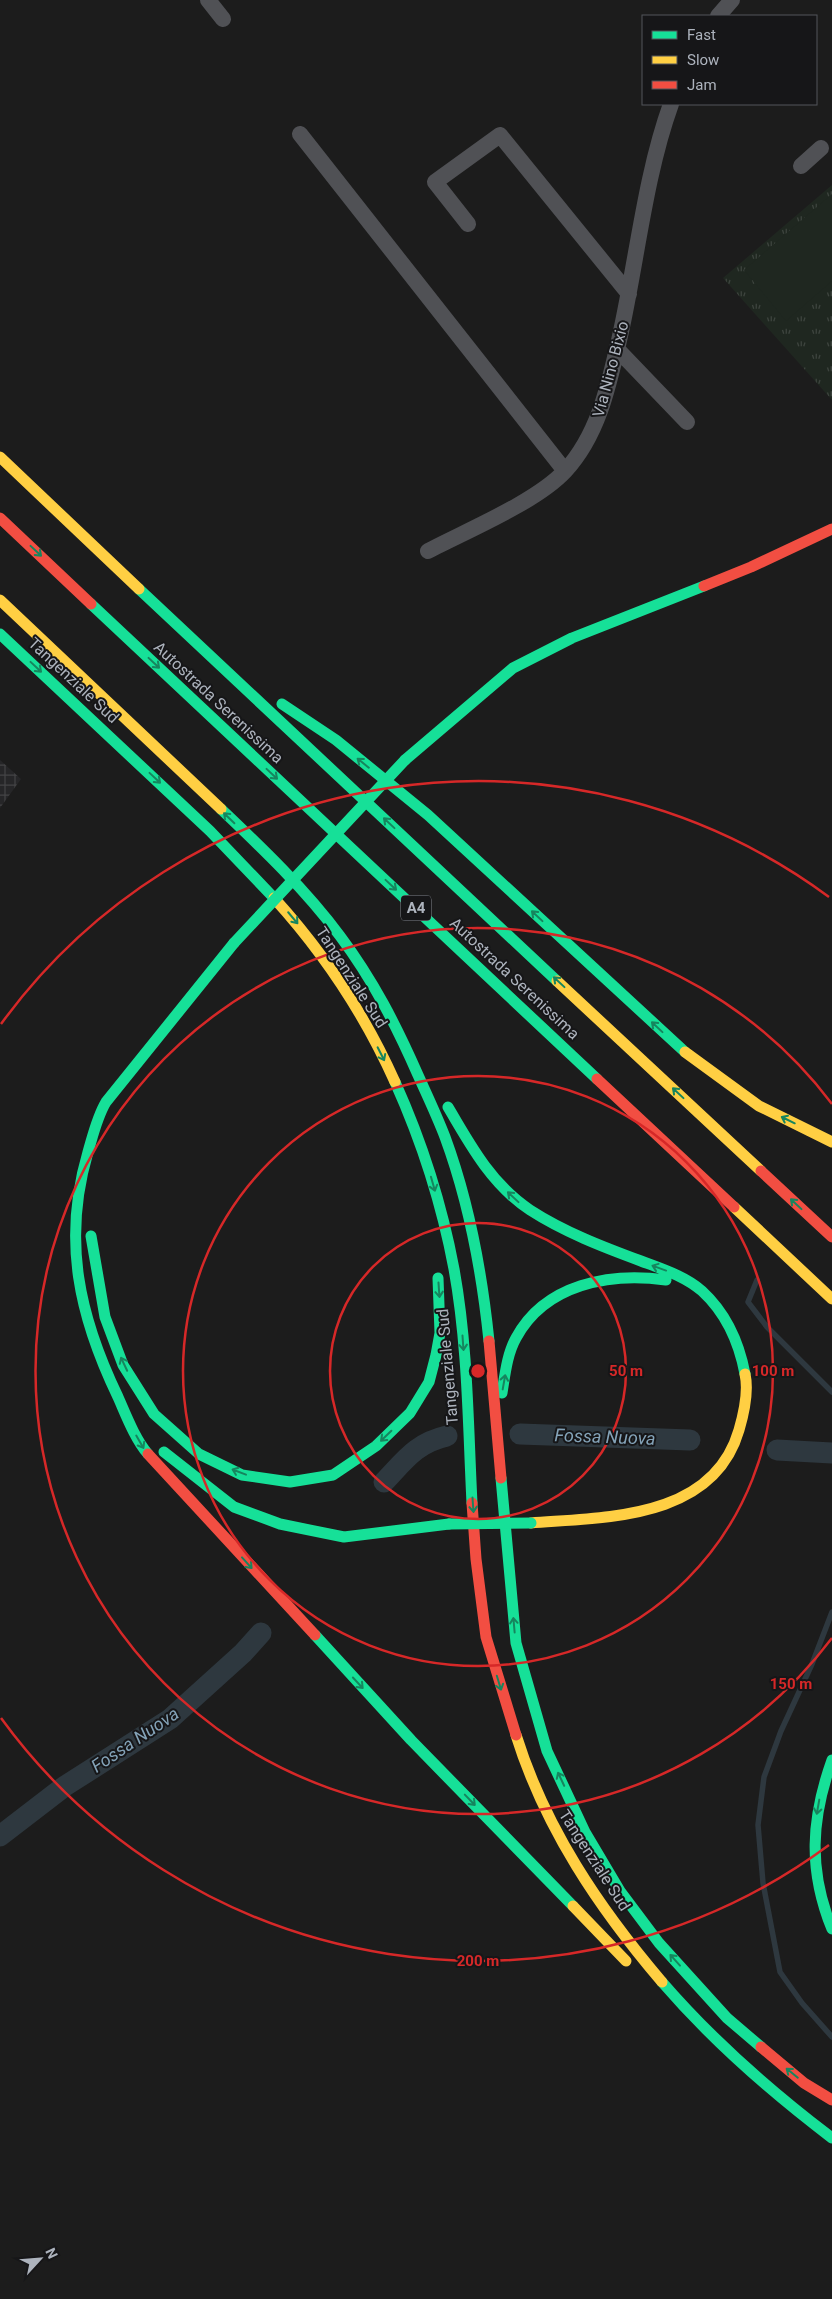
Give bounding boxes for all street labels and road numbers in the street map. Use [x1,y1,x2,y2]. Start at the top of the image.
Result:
street label: Via Nino Bixio [589,319,632,419]
street label: Tangenziale Sud [24,634,123,727]
street label: Autostrada Serenissima [150,637,287,767]
road number: A4 [401,896,431,920]
street label: Autostrada Serenissima [446,913,583,1043]
street label: Tangenziale Sud [312,923,391,1031]
street label: Tangenziale Sud [433,1308,462,1426]
street label: Tangenziale Sud [555,1806,634,1914]

